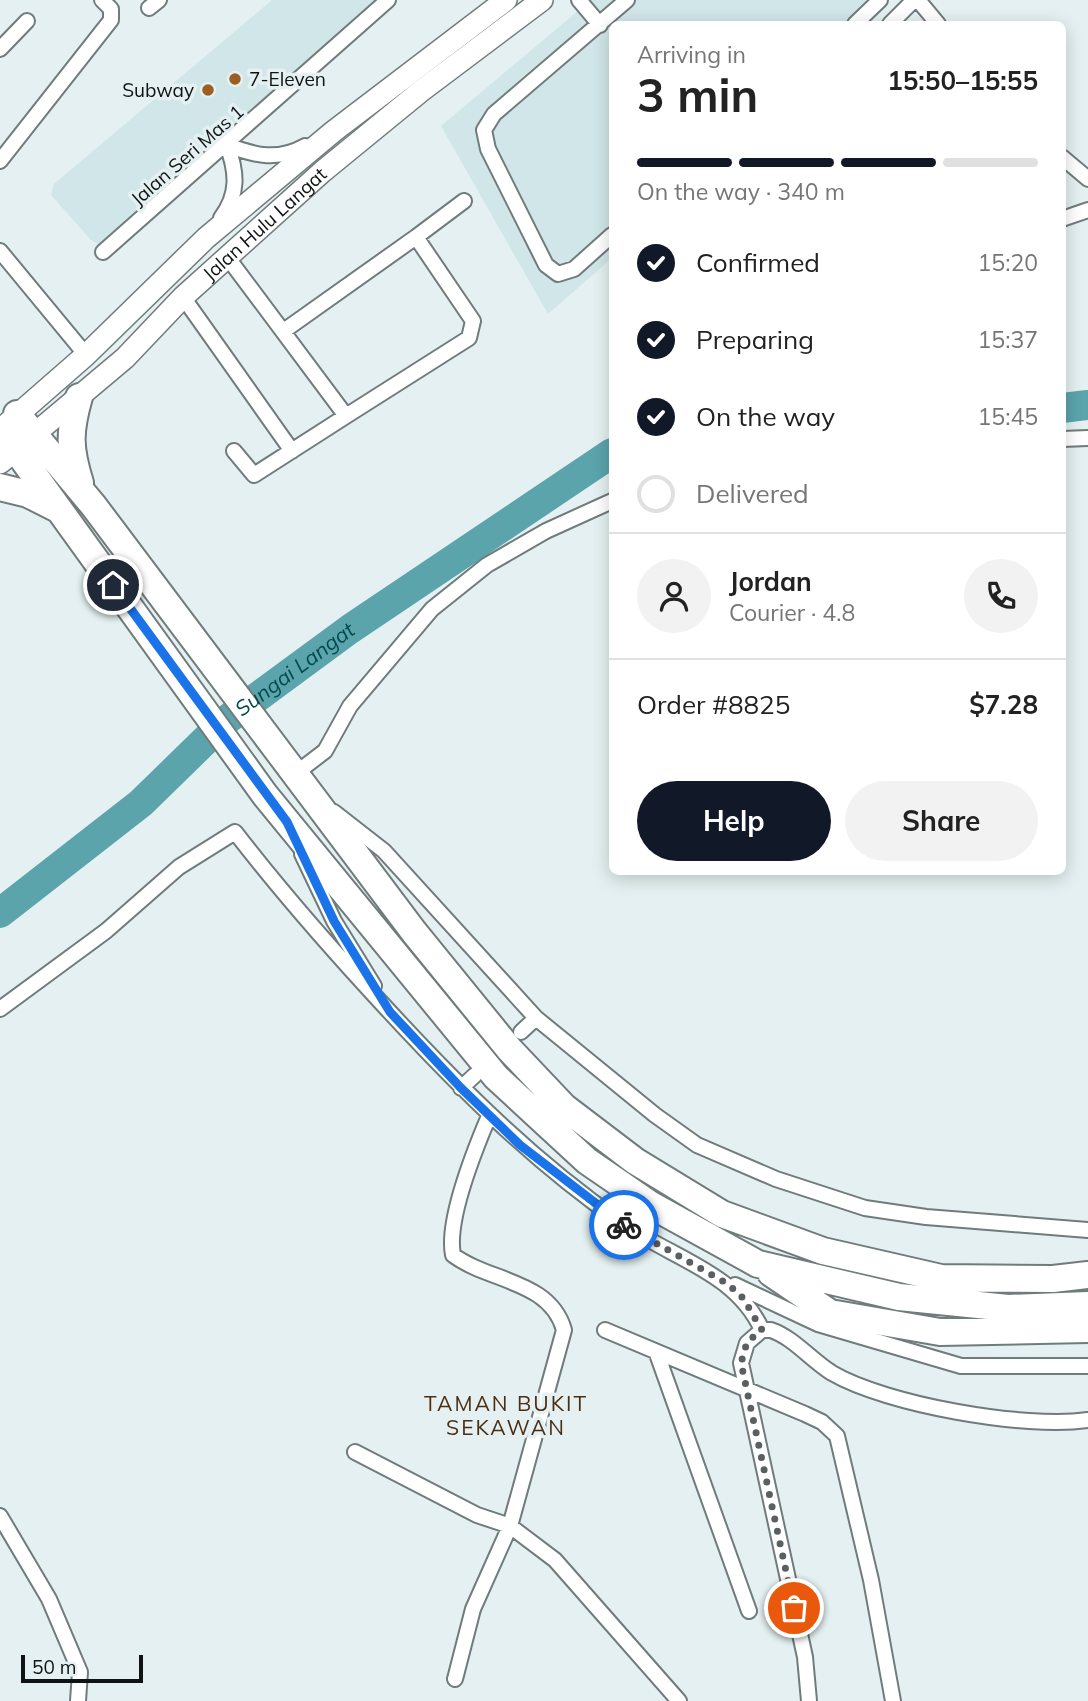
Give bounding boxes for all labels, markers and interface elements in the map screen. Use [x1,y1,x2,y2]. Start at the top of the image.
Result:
text: Arriving in [637,40,746,69]
text: 15:50–15:55 [887,64,1038,97]
text: 3 min [637,66,758,124]
place label: 7-Eleven [249,67,326,91]
marker: 7-Eleven [227,71,243,87]
place label: Subway [122,78,194,102]
marker: Subway [200,82,216,98]
street label: Jalan Seri Mas 1 [126,99,248,211]
street label: Jalan Hulu Langat [198,162,332,286]
text: On the way · 340 m [637,177,845,206]
icon: check [637,244,675,282]
text: Confirmed [696,246,820,279]
text: 15:20 [978,248,1038,277]
icon: check [637,321,675,359]
text: Preparing [696,323,814,356]
text: 15:37 [978,325,1038,354]
icon: check [637,398,675,436]
text: On the way [696,400,835,433]
text: 15:45 [978,402,1038,431]
text: Delivered [696,477,809,510]
pin [83,555,143,615]
button: person [637,559,711,633]
button: phone [964,559,1038,633]
text: Jordan [729,565,812,598]
icon: home [94,566,132,604]
text: Courier · 4.8 [729,598,855,627]
water label: Sungai Langat [229,616,360,721]
text: Order #8825 [637,688,790,721]
text: $7.28 [969,688,1038,721]
button: Help [637,781,831,861]
button: Share [845,781,1038,861]
courier [589,1190,659,1260]
icon: bike [605,1206,643,1244]
district label: TAMAN BUKIT SEKAWAN [424,1390,588,1440]
pin [764,1578,824,1638]
icon: bag [775,1589,813,1627]
scale bar [21,1652,144,1684]
text: 50 m [32,1655,76,1679]

